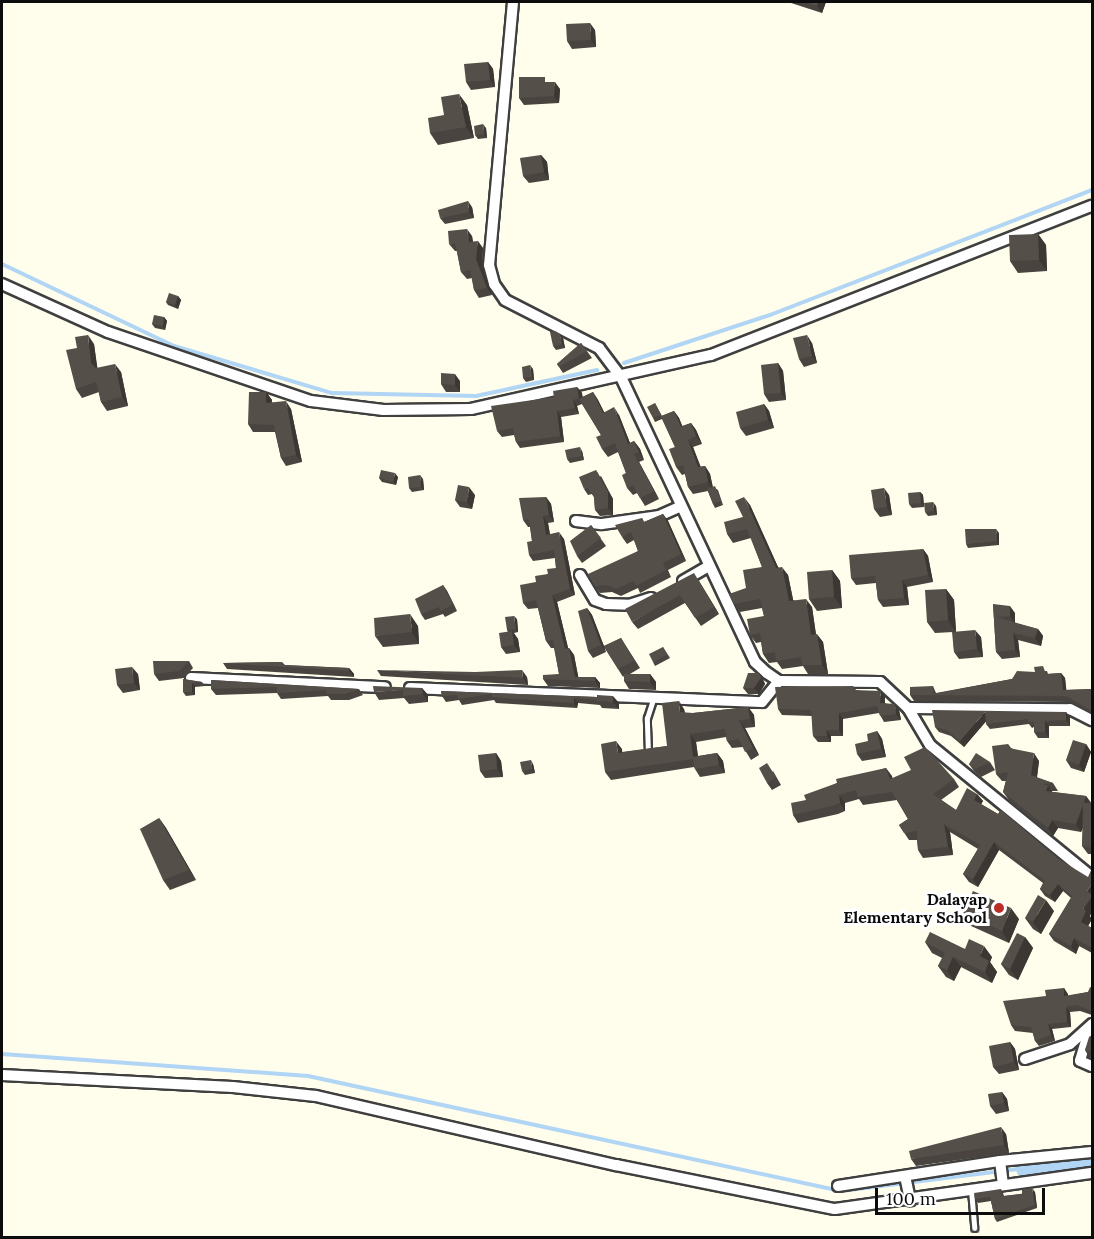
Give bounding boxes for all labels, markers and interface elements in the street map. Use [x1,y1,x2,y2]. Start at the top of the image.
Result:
place label: Dalayap Elementary School [843,889,987,927]
marker: Dalayap Elementary School [992,901,1006,915]
scale bar [878,1176,1048,1214]
text: 100 m [886,1187,936,1210]

